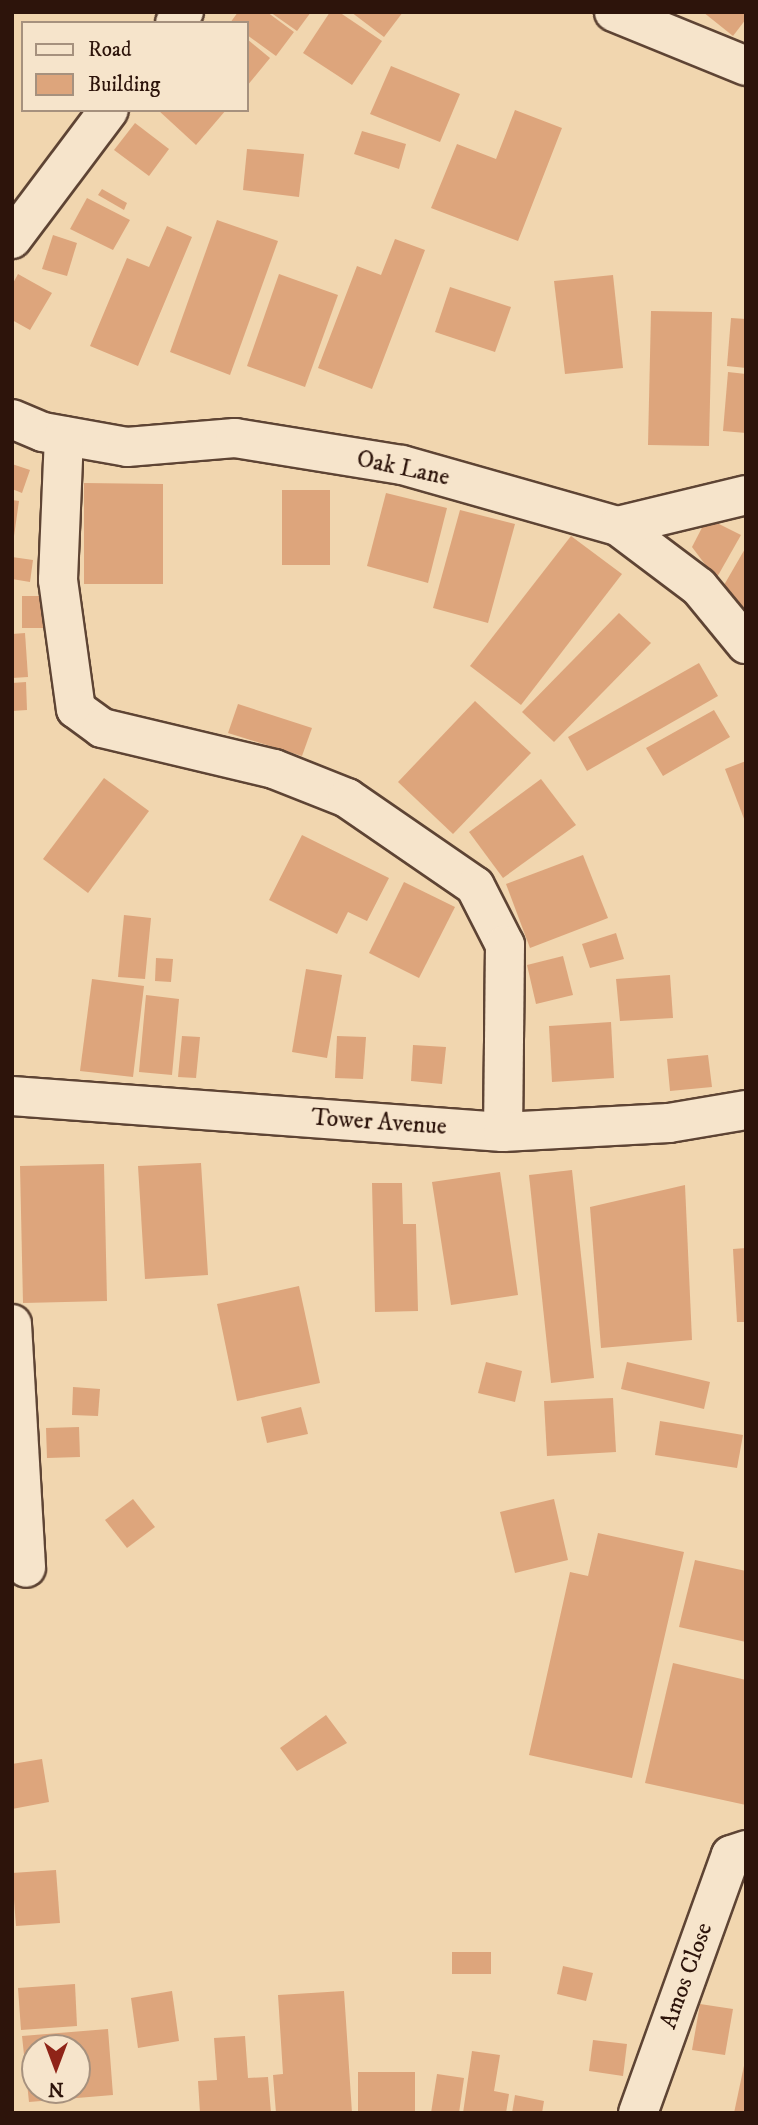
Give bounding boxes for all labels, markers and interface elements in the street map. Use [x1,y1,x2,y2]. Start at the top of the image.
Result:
legend [21,21,248,112]
text: Road [88,37,132,63]
text: Building [88,72,160,98]
street label: Oak Lane [354,445,452,493]
street label: Tower Avenue [310,1104,448,1142]
street label: Amos Close [655,1919,719,2033]
north arrow [21,2034,91,2104]
text: N [48,2077,64,2100]

